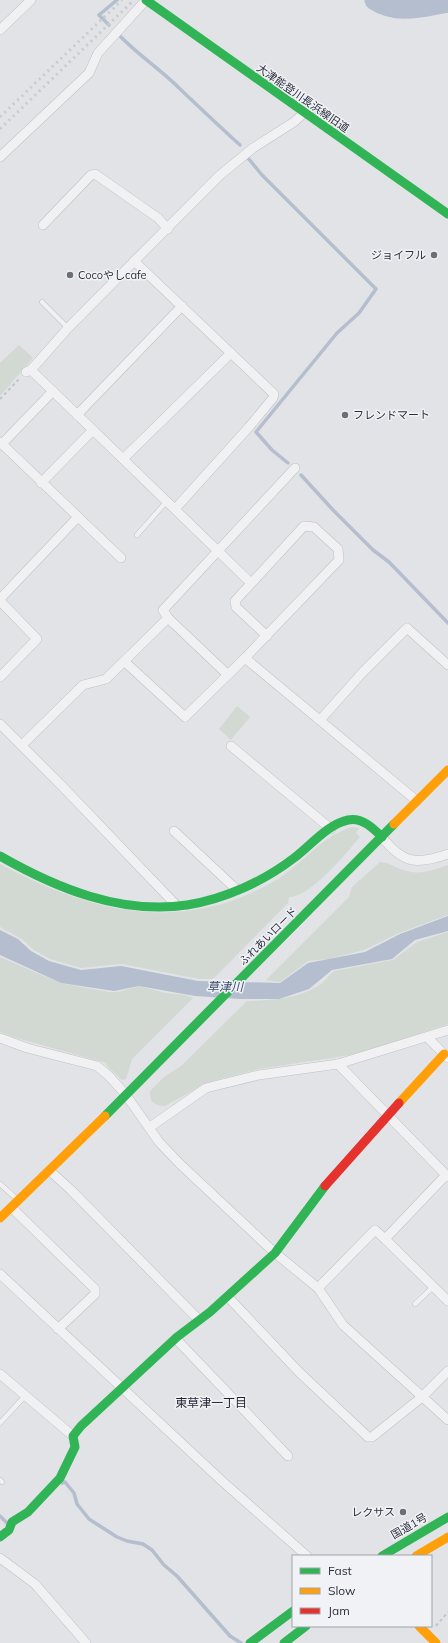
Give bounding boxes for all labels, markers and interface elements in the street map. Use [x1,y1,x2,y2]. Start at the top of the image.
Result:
street label: 大津能登川長浜線旧道 [254,61,352,135]
place label: ジョイフル [371,248,426,262]
marker: ジョイフル [429,250,439,260]
place label: Cocoやしcafe [78,268,147,282]
marker: Cocoやしcafe [65,270,75,280]
place label: フレンドマート [353,408,430,422]
marker: フレンドマート [340,410,350,420]
street label: ふれあいロード [236,904,300,968]
water label: 草津川 [207,979,245,994]
district label: 東草津一丁目 [175,1395,247,1410]
place label: レクサス [351,1505,395,1519]
marker: レクサス [398,1507,408,1517]
street label: 国道1号 [388,1510,430,1542]
legend [292,1555,432,1627]
text: Fast [328,1563,352,1578]
text: Slow [328,1583,356,1598]
text: Jam [328,1603,350,1618]

